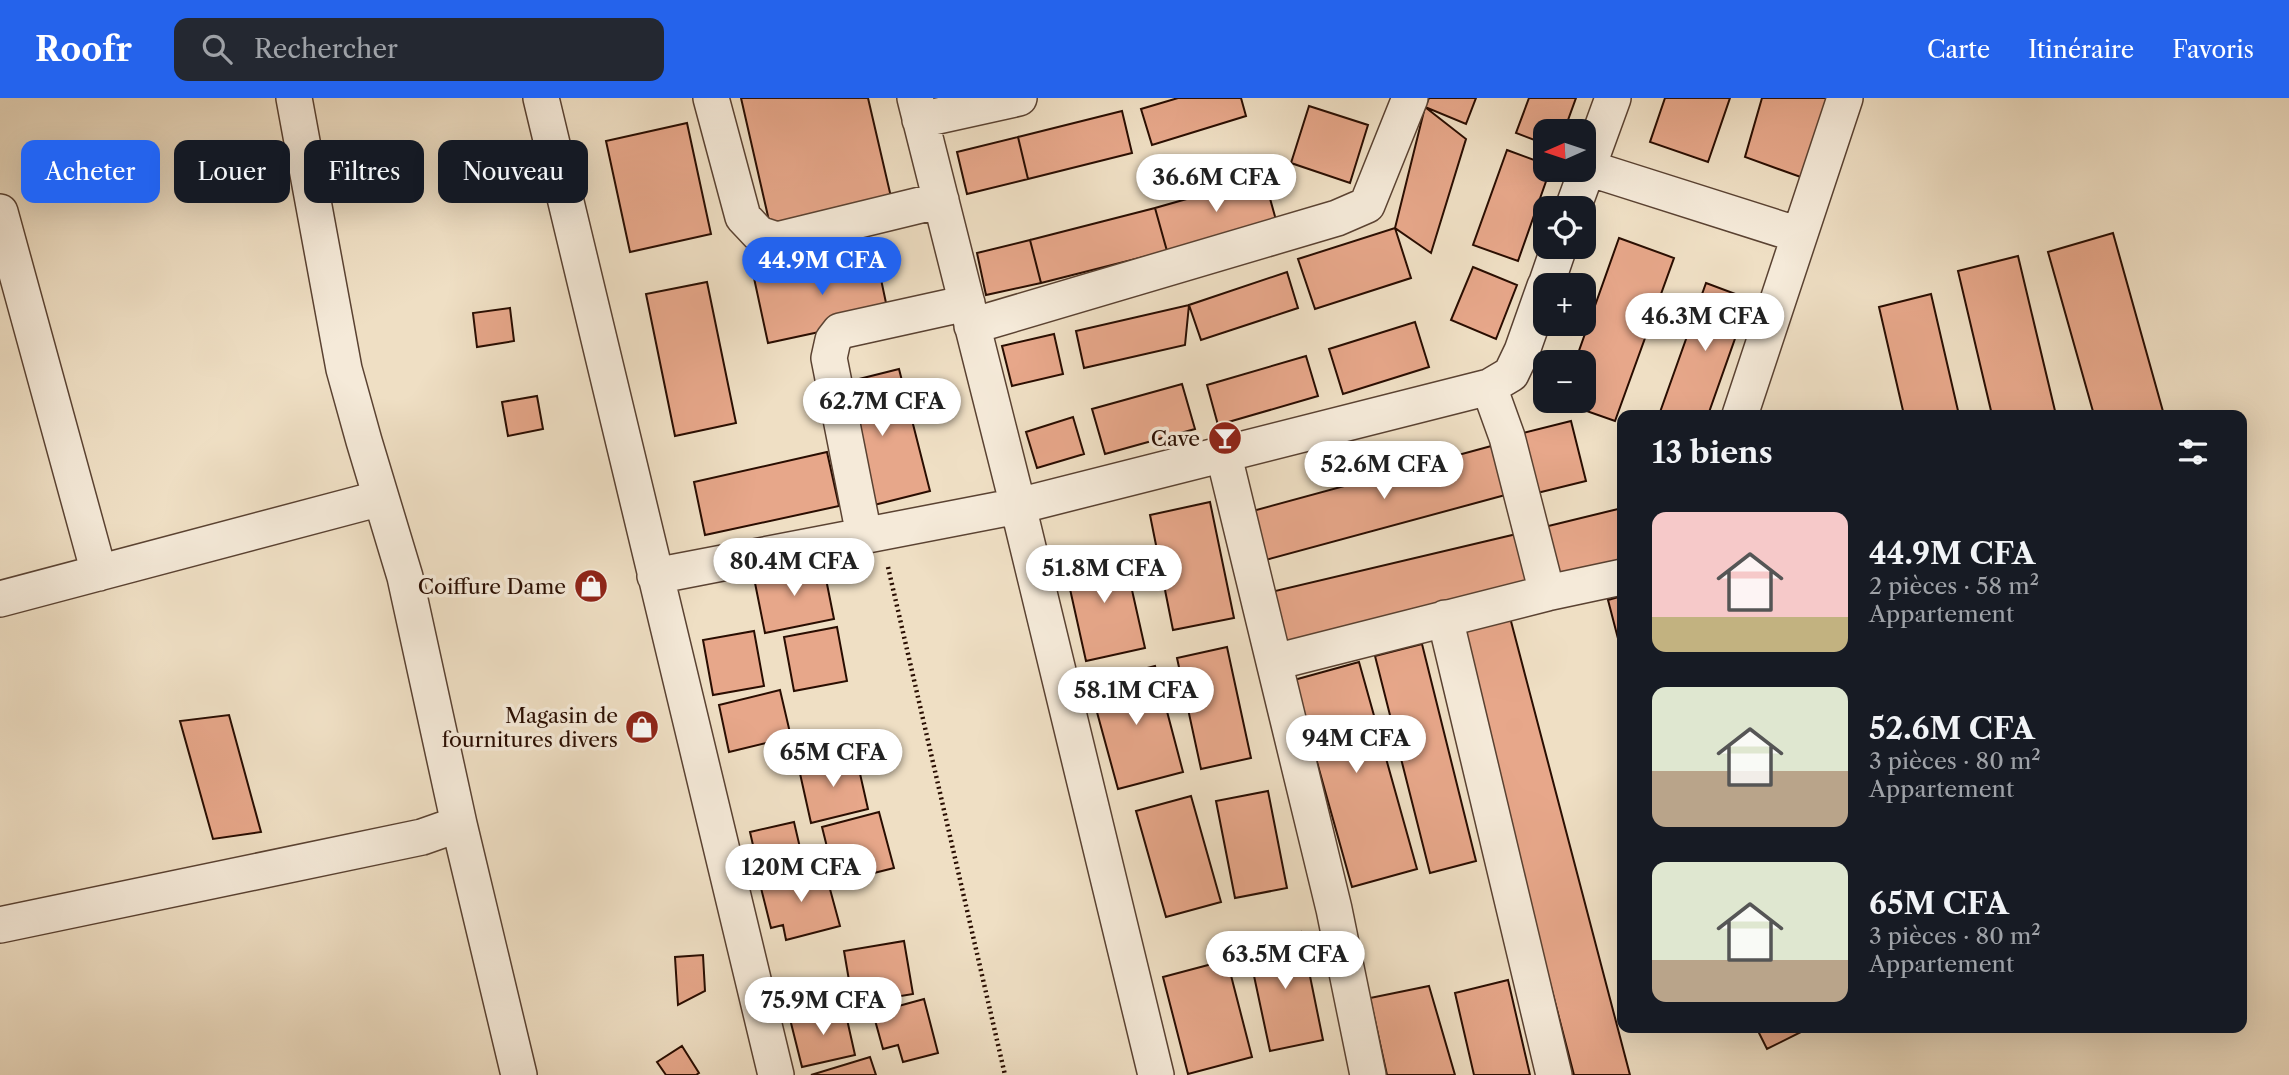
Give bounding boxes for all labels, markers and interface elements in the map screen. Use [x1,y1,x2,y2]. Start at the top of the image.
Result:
search box [174,18,664,81]
text: Roofr [35,29,132,70]
icon: search [198,30,236,68]
text: Rechercher [254,33,398,65]
text: Carte [1927,35,1990,64]
text: Itinéraire [2028,35,2134,64]
text: Favoris [2172,35,2254,64]
north arrow [1533,119,1596,182]
map controls [1533,119,1596,413]
chip: Acheter [21,140,160,203]
chip: Louer [174,140,290,203]
chip: Filtres [304,140,424,203]
chip: Nouveau [438,140,588,203]
pin: 36.6M CFA [1136,155,1296,214]
text: 36.6M CFA [1152,163,1280,191]
button: locate [1533,196,1596,259]
pin: 44.9M CFA [742,238,902,297]
text: 44.9M CFA [758,246,886,274]
button: + [1533,273,1596,336]
pin: 46.3M CFA [1625,294,1785,353]
text: 46.3M CFA [1641,302,1769,330]
button: − [1533,350,1596,413]
pin: 62.7M CFA [802,378,962,438]
text: 62.7M CFA [819,387,945,415]
bar icon: Cave [1206,419,1244,457]
place label: Cave [1151,426,1200,451]
icon: filters [2174,433,2212,471]
text: 13 biens [1652,434,1773,471]
pin: 52.6M CFA [1304,442,1464,501]
text: 52.6M CFA [1320,450,1448,478]
text: 44.9M CFA [1869,535,2035,572]
pin: 80.4M CFA [714,538,874,598]
icon: home [1708,540,1792,624]
pin: 51.8M CFA [1024,546,1184,605]
text: 80.4M CFA [729,547,859,575]
text: 51.8M CFA [1042,554,1166,582]
shop icon: Coiffure Dame [572,567,610,605]
text: 2 pièces · 58 m² [1869,572,2039,600]
place label: Coiffure Dame [418,574,566,599]
text: Appartement [1869,600,2014,628]
pin: 58.1M CFA [1056,668,1216,727]
text: 58.1M CFA [1074,676,1198,704]
place label: Magasin de fournitures divers [442,703,618,752]
shop icon: Magasin de fournitures divers [623,708,661,746]
text: 52.6M CFA [1869,710,2035,747]
icon: home [1708,715,1792,799]
pin: 94M CFA [1291,716,1421,775]
text: 94M CFA [1302,724,1410,752]
pin: 65M CFA [768,730,898,789]
text: 65M CFA [779,738,887,766]
text: 3 pièces · 80 m² [1869,747,2041,775]
text: Appartement [1869,775,2014,803]
pin: 120M CFA [729,844,873,904]
text: 120M CFA [741,853,861,881]
text: 65M CFA [1869,885,2009,922]
icon: home [1708,890,1792,974]
text: 3 pièces · 80 m² [1869,922,2041,950]
pin: 63.5M CFA [1205,932,1365,991]
text: 63.5M CFA [1222,940,1348,968]
text: Appartement [1869,950,2014,978]
pin: 75.9M CFA [743,978,903,1037]
text: 75.9M CFA [761,986,885,1014]

